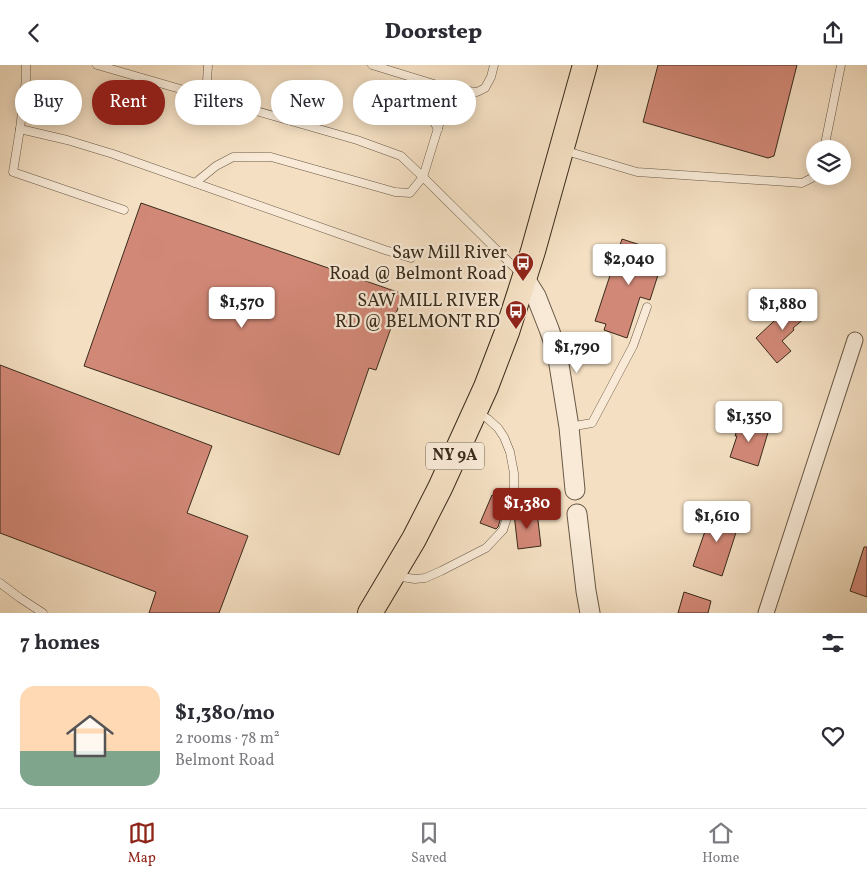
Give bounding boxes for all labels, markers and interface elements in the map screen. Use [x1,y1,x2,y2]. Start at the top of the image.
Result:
text: Doorstep [385,17,482,48]
icon: back [20,19,48,47]
icon: share [819,19,847,47]
chip: Buy [15,80,82,125]
chip: Rent [92,80,165,125]
chip: Filters [175,80,261,125]
chip: New [271,80,343,125]
chip: Apartment [353,80,476,125]
map controls [806,140,851,185]
button: layers [806,140,851,185]
place label: Saw Mill River Road @ Belmont Road [329,241,507,287]
pin: $2,040 [588,243,670,286]
text: $2,040 [604,249,654,271]
bus stop icon: Saw Mill River Road @ Belmont Road [511,251,535,282]
pin: $1,570 [201,287,283,329]
place label: SAW MILL RIVER RD @ BELMONT RD [335,289,500,335]
pin: $1,880 [742,289,824,331]
text: $1,570 [220,292,264,314]
text: $1,880 [759,294,807,316]
bus stop icon: SAW MILL RIVER RD @ BELMONT RD [504,299,528,330]
pin: $1,790 [536,331,618,374]
text: $1,790 [554,337,600,359]
pin: $1,350 [708,401,790,443]
text: $1,350 [726,406,772,428]
road number: NY 9A [426,443,484,469]
pin: $1,380 [486,487,568,530]
text: $1,380 [504,493,550,515]
pin: $1,610 [676,501,758,543]
text: $1,610 [694,506,740,528]
text: 7 homes [20,629,100,658]
icon: filters [819,629,847,657]
text: $1,380/mo [175,699,275,728]
icon: home [60,706,120,766]
icon: heart [819,722,847,750]
text: 2 rooms · 78 m² [175,728,280,750]
text: Belmont Road [175,750,275,772]
tab: Map [128,819,156,868]
tab: Saved [411,819,447,868]
tab: Home [702,819,739,868]

